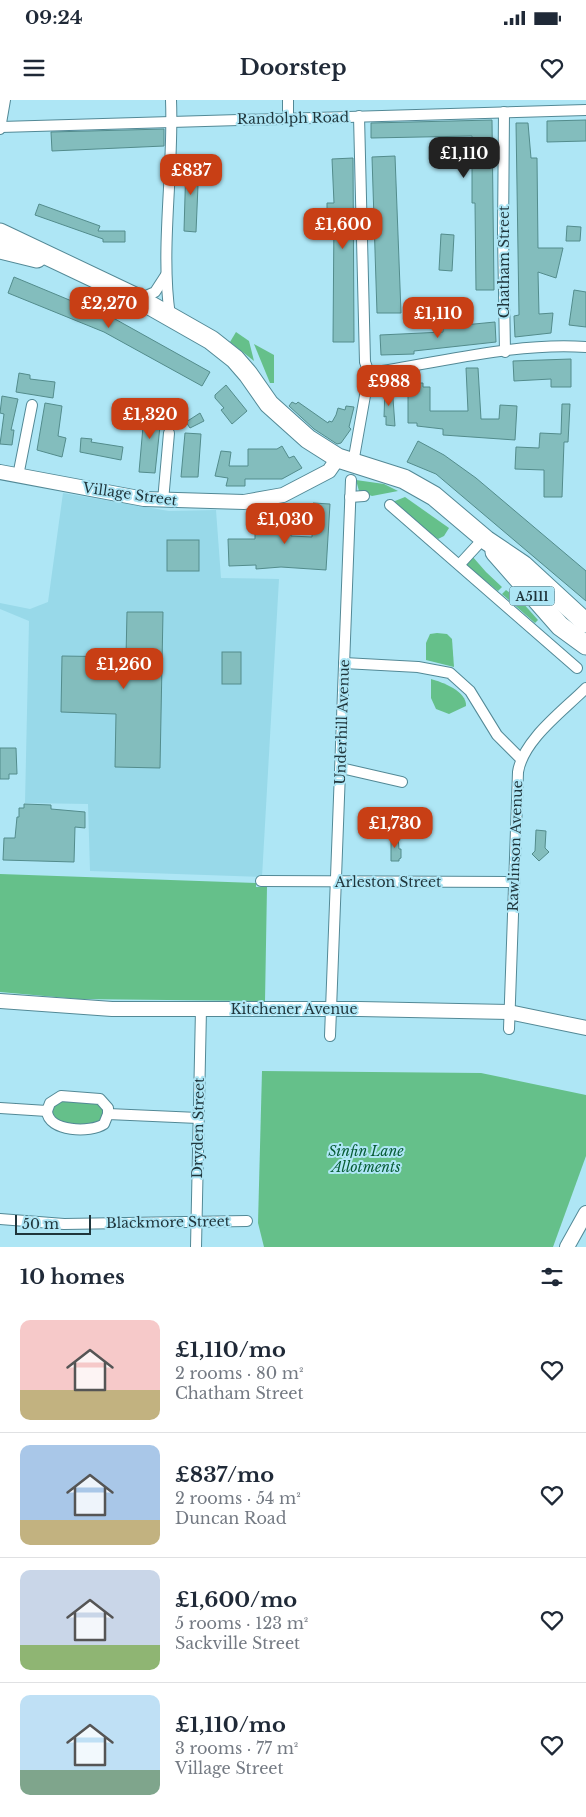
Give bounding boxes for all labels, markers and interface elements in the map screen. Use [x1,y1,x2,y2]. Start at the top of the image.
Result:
text: 09:24 [25,6,83,29]
icon: menu [20,54,48,82]
text: Doorstep [239,54,347,81]
icon: heart [538,54,566,82]
street label: Randolph Road [237,108,350,128]
pin: £1,110 [423,136,505,179]
text: £1,110 [440,143,488,163]
pin: £837 [161,154,221,196]
text: £837 [171,160,211,180]
street label: Chatham Street [495,205,513,318]
pin: £1,600 [302,208,384,250]
text: £1,600 [314,214,372,234]
pin: £2,270 [68,286,150,329]
text: £2,270 [81,293,137,313]
pin: £1,110 [397,296,479,339]
text: £1,110 [414,303,462,323]
pin: £988 [359,364,419,407]
text: £988 [368,371,410,391]
pin: £1,320 [109,398,191,440]
text: £1,320 [122,404,178,424]
street label: Village Street [81,478,179,510]
pin: £1,030 [244,502,326,545]
text: £1,030 [257,509,313,529]
road number: A5111 [510,586,554,606]
pin: £1,260 [83,648,165,690]
text: £1,260 [96,654,152,674]
street label: Underhill Avenue [331,659,353,785]
street label: Rawlinson Avenue [504,780,526,912]
pin: £1,730 [354,806,436,849]
text: £1,730 [369,813,421,833]
street label: Arleston Street [334,873,442,891]
street label: Kitchener Avenue [231,1000,357,1018]
street label: Dryden Street [188,1077,208,1179]
park label: Sinfin Lane Allotments [328,1142,404,1176]
scale bar [15,1212,91,1235]
street label: Blackmore Street [106,1212,231,1232]
text: 50 m [22,1215,59,1233]
icon: filters [538,1263,566,1291]
text: 10 homes [20,1264,125,1290]
text: £1,110/mo [175,1337,286,1363]
icon: home [60,1340,120,1400]
icon: heart [538,1356,566,1384]
text: 2 rooms · 80 m² [175,1363,303,1383]
text: Chatham Street [175,1383,304,1403]
text: £837/mo [175,1462,274,1488]
icon: home [60,1465,120,1525]
icon: heart [538,1481,566,1509]
text: 2 rooms · 54 m² [175,1488,301,1508]
text: Duncan Road [175,1508,287,1528]
text: £1,600/mo [175,1587,297,1613]
icon: home [60,1590,120,1650]
icon: heart [538,1606,566,1634]
text: 5 rooms · 123 m² [175,1613,308,1633]
text: Sackville Street [175,1633,300,1653]
text: £1,110/mo [175,1712,286,1738]
icon: home [60,1715,120,1775]
icon: heart [538,1731,566,1759]
text: 3 rooms · 77 m² [175,1738,298,1758]
text: Village Street [175,1758,284,1778]

